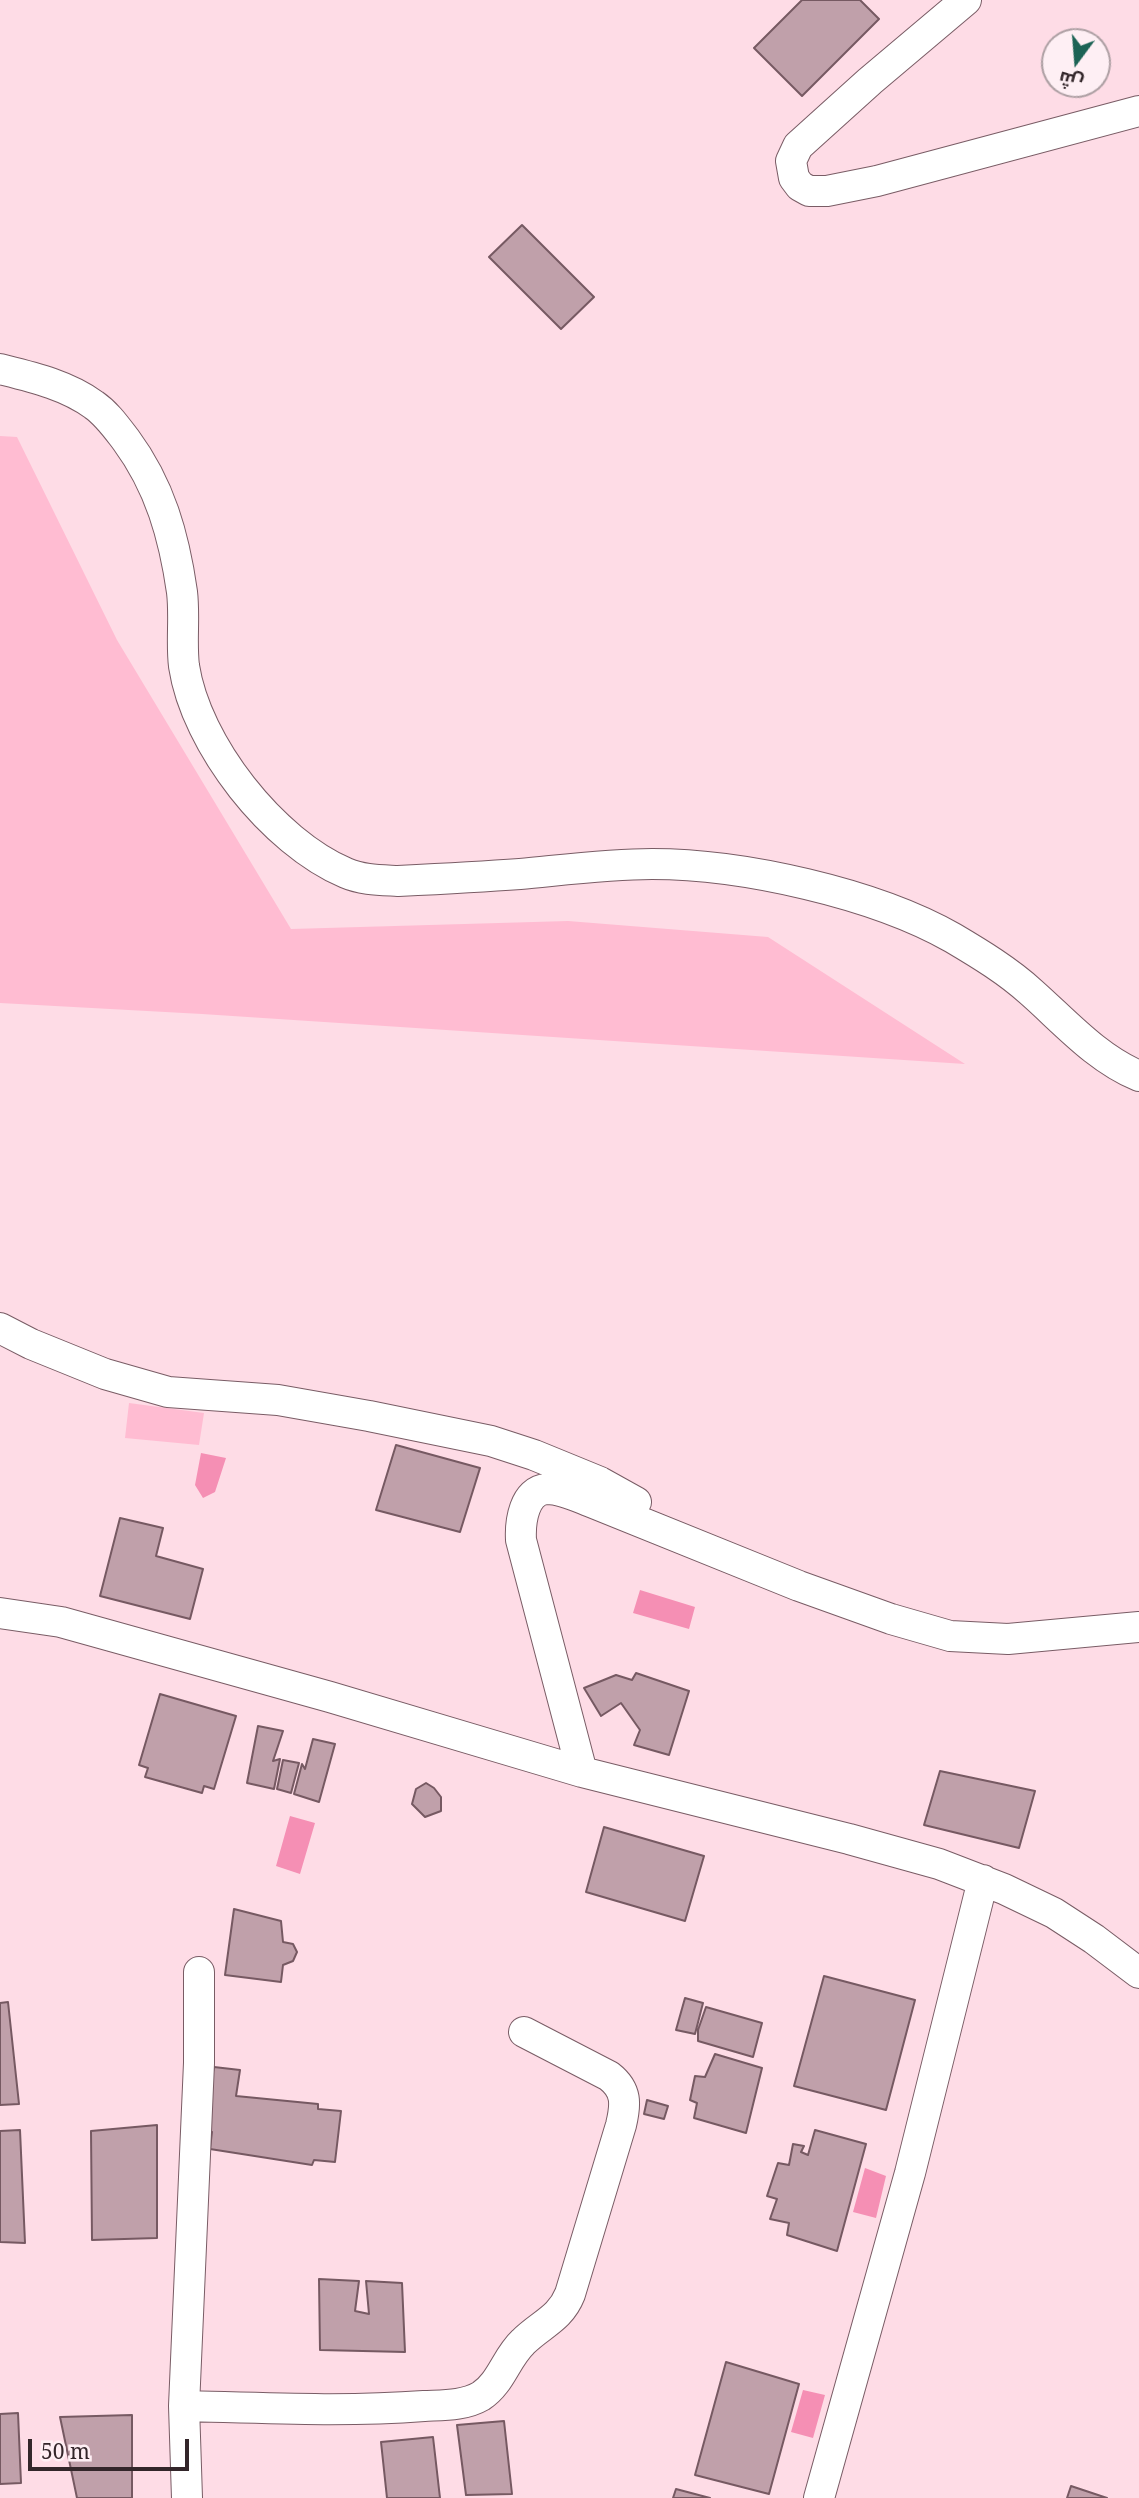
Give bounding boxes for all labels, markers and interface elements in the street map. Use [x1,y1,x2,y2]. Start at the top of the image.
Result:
north arrow [1041,28,1111,98]
text: ش [1055,65,1086,97]
scale bar [32,2424,192,2468]
text: 50 m [41,2437,90,2465]

